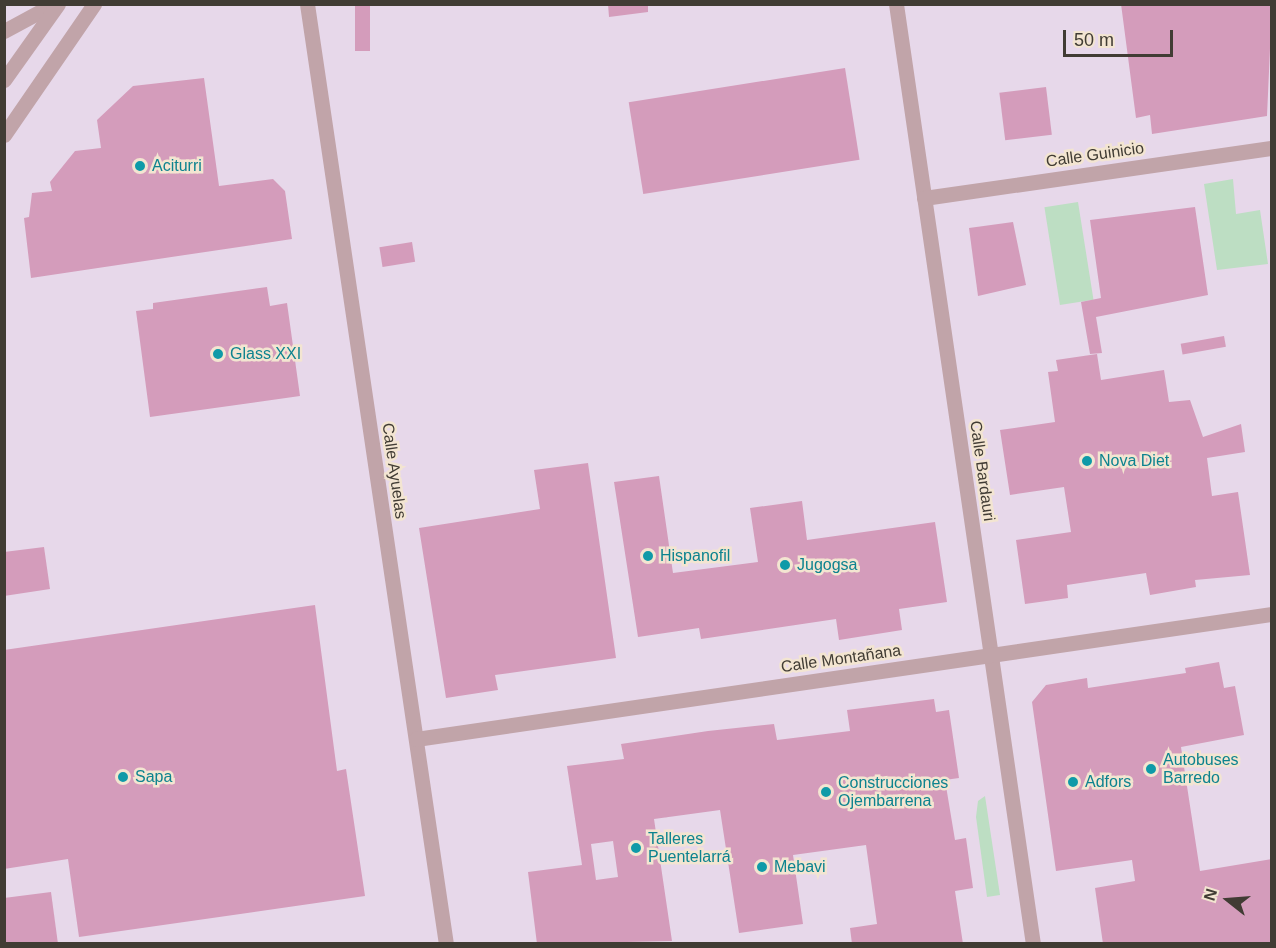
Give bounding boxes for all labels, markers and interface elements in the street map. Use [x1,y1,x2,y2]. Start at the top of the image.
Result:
scale bar [1066,18,1176,56]
text: 50 m [1074,30,1114,50]
street label: Calle Guinicio [1045,139,1145,171]
place label: Aciturri [152,156,202,176]
marker: Aciturri [133,159,147,173]
place label: Glass XXI [230,344,301,364]
marker: Glass XXI [211,347,225,361]
street label: Calle Bardauri [965,419,999,523]
street label: Calle Ayuelas [378,421,410,521]
place label: Nova Diet [1099,451,1169,471]
marker: Nova Diet [1080,454,1094,468]
place label: Hispanofil [660,546,730,566]
marker: Hispanofil [641,549,655,563]
place label: Jugogsa [797,555,857,575]
marker: Jugogsa [778,558,792,572]
street label: Calle Montañana [780,641,902,677]
place label: Autobuses Barredo [1163,750,1239,788]
marker: Autobuses Barredo [1144,762,1158,776]
place label: Sapa [135,767,172,787]
marker: Sapa [116,770,130,784]
place label: Adfors [1085,772,1131,792]
place label: Construcciones Ojembarrena [838,773,948,811]
marker: Adfors [1066,775,1080,789]
marker: Construcciones Ojembarrena [819,785,833,799]
place label: Talleres Puentelarrá [648,829,731,867]
marker: Talleres Puentelarrá [629,841,643,855]
place label: Mebavi [774,857,826,877]
marker: Mebavi [755,860,769,874]
north arrow [1198,870,1258,930]
text: N [1200,887,1220,903]

